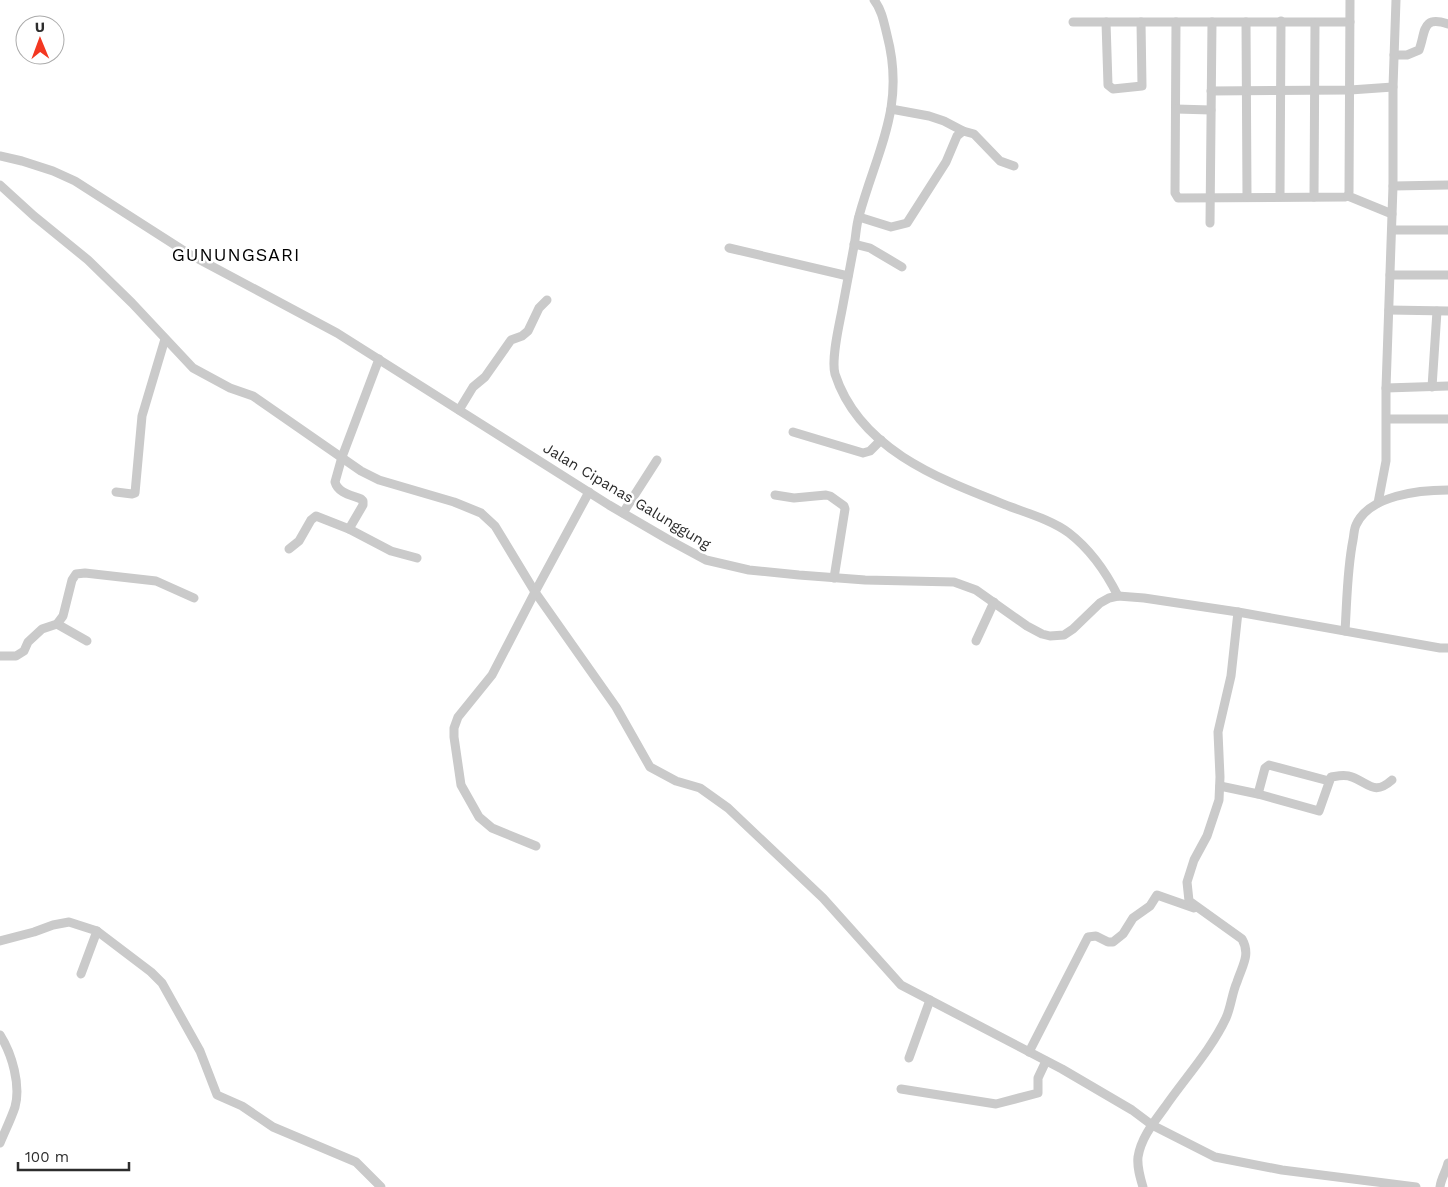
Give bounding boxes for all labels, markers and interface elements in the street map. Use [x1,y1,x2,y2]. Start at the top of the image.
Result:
north arrow [15,15,65,65]
text: U [35,19,45,35]
district label: GUNUNGSARI [172,244,300,265]
street label: Jalan Cipanas Galunggung [540,439,714,553]
scale bar [18,1140,129,1172]
text: 100 m [25,1148,69,1166]

